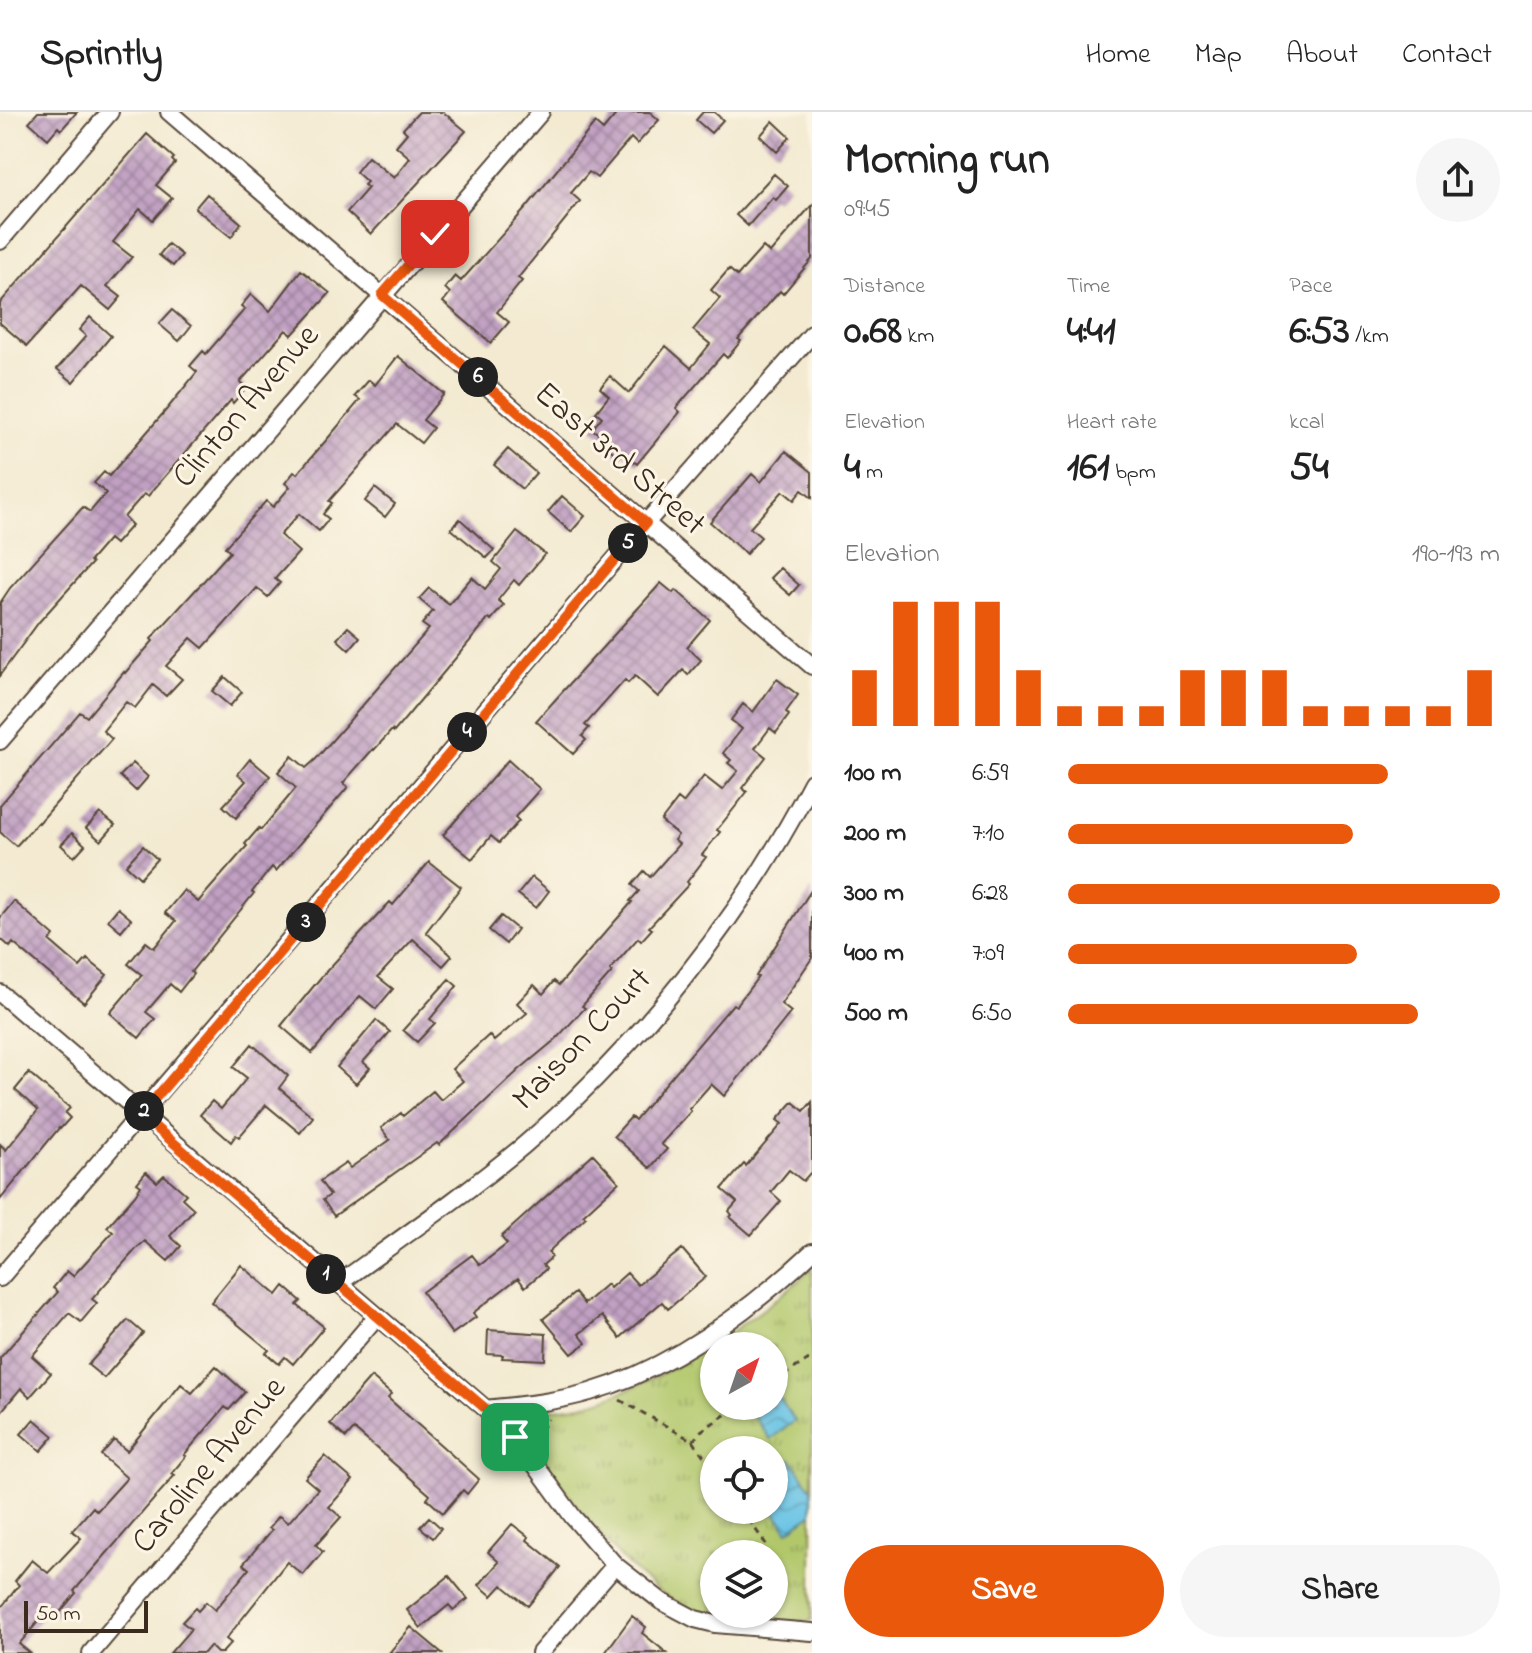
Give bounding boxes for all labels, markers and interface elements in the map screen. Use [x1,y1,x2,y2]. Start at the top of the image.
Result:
text: Sprintly [40,27,163,83]
text: Home [1085,35,1151,76]
text: Map [1195,35,1242,76]
text: About [1286,35,1358,76]
text: Contact [1402,35,1492,76]
text: Morning run [844,129,1050,193]
button: share [1416,138,1500,222]
text: 09:45 [844,191,891,229]
pin [401,200,469,268]
icon: check [413,212,457,256]
text: Distance [844,271,925,303]
text: Time [1067,271,1110,303]
text: Pace [1289,271,1332,303]
text: 0.68 [844,303,902,362]
text: 4:41 [1067,303,1116,362]
text: 6:53 [1289,303,1350,362]
street label: Clinton Avenue [161,313,333,500]
text: km [902,321,934,353]
text: /km [1350,321,1389,353]
pin: 6 [458,357,498,397]
text: 6 [473,361,483,393]
street label: East 3rd Street [522,371,716,549]
text: Elevation [844,407,925,439]
text: Heart rate [1067,407,1157,439]
text: kcal [1289,407,1324,439]
text: 4 [844,439,860,498]
text: 161 [1067,439,1110,498]
text: 54 [1289,439,1329,498]
text: m [860,457,883,489]
text: bpm [1110,457,1156,489]
pin: 5 [608,523,648,563]
text: 5 [622,527,634,559]
text: Elevation [844,536,940,574]
text: 190–193 m [1412,536,1500,574]
pin: 4 [447,712,487,752]
text: 4 [462,716,472,748]
text: 100 m [844,755,901,793]
text: 6:59 [972,755,1008,793]
text: 200 m [844,815,906,853]
text: 7:10 [972,815,1004,853]
text: 300 m [844,875,904,913]
text: 6:28 [972,875,1008,913]
pin: 3 [286,902,326,942]
text: 3 [301,906,311,938]
text: 400 m [844,935,904,973]
text: 7:09 [972,935,1004,973]
street label: Maison Court [501,957,665,1123]
text: 500 m [844,995,908,1033]
text: 6:50 [972,995,1012,1033]
pin: 2 [124,1091,164,1131]
text: 2 [139,1095,149,1127]
pin: 1 [306,1254,346,1294]
text: 1 [323,1258,330,1290]
north arrow [700,1332,788,1420]
map controls [700,1332,788,1628]
street label: Caroline Avenue [121,1366,300,1566]
pin [481,1403,549,1471]
icon: arrive [493,1415,537,1459]
button: locate [700,1436,788,1524]
button: layers [700,1540,788,1628]
button: Save [844,1545,1164,1637]
button: Share [1180,1545,1500,1637]
scale bar [24,1597,148,1633]
text: 50 m [36,1599,81,1631]

